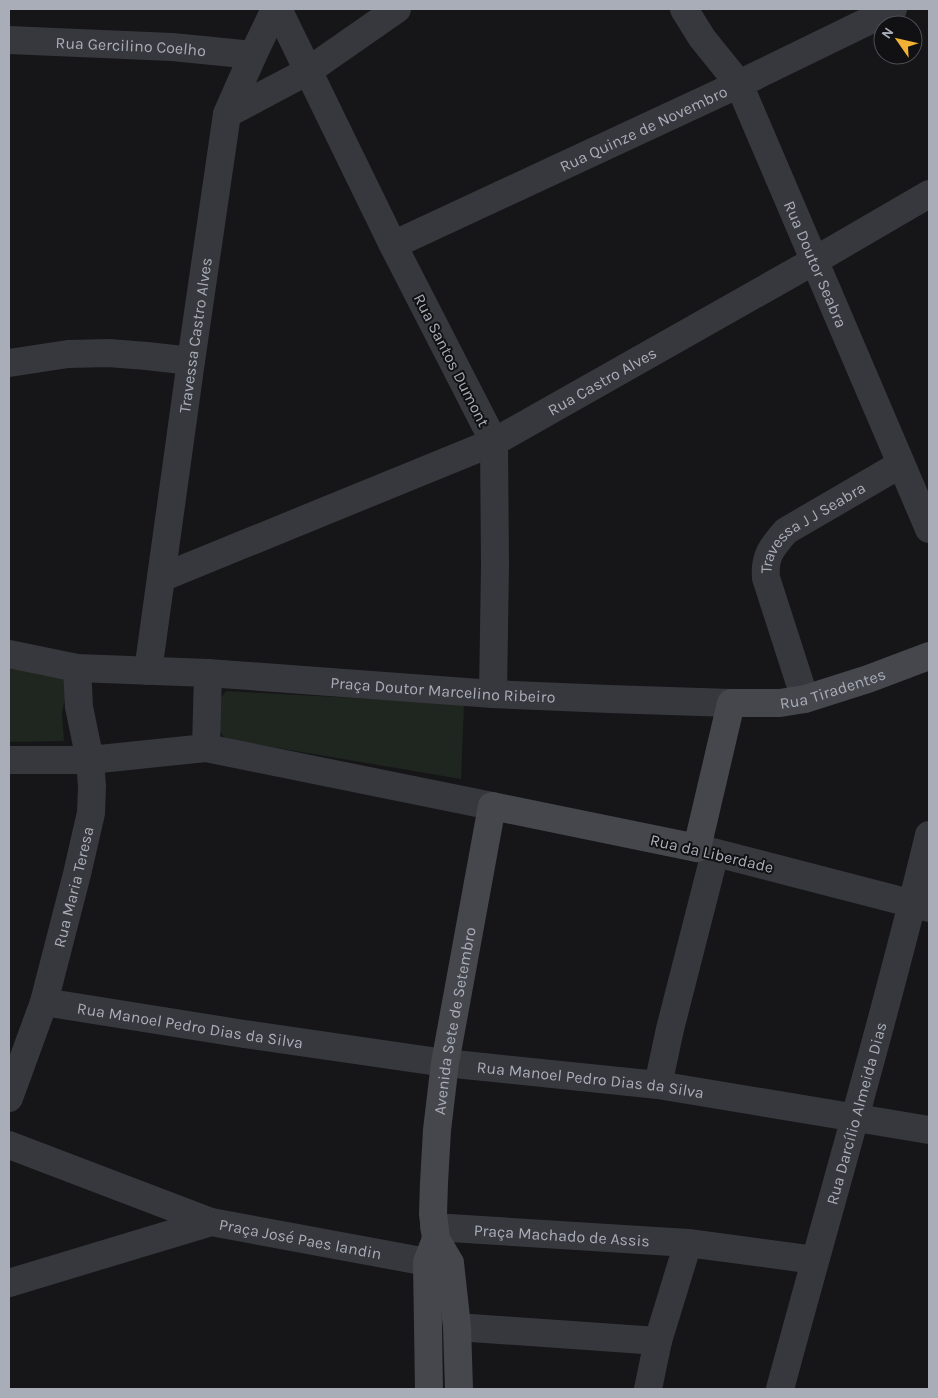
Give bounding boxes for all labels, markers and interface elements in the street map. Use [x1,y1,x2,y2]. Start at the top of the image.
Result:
north arrow [873,15,923,65]
text: N [878,24,897,42]
street label: Rua Gercilino Coelho [55,33,207,60]
street label: Rua Quinze de Novembro [557,82,730,176]
street label: Rua Doutor Seabra [780,198,851,331]
street label: Travessa Castro Alves [175,256,216,414]
street label: Rua Santos Dumont [410,290,493,430]
street label: Rua Castro Alves [544,343,660,420]
street label: Travessa J J Seabra [757,478,869,574]
street label: Rua Tiradentes [778,664,888,713]
street label: Praça Doutor Marcelino Ribeiro [330,673,556,707]
street label: Rua Maria Teresa [49,825,98,949]
street label: Rua da Liberdade [648,830,775,877]
street label: Avenida Sete de Setembro [430,925,480,1116]
street label: Rua Manoel Pedro Dias da Silva [76,998,304,1052]
street label: Rua Darcílio Almeida Dias [822,1020,891,1207]
street label: Rua Manoel Pedro Dias da Silva [476,1057,705,1102]
street label: Praça José Paes landin [218,1215,383,1263]
street label: Praça Machado de Assis [473,1221,650,1251]

